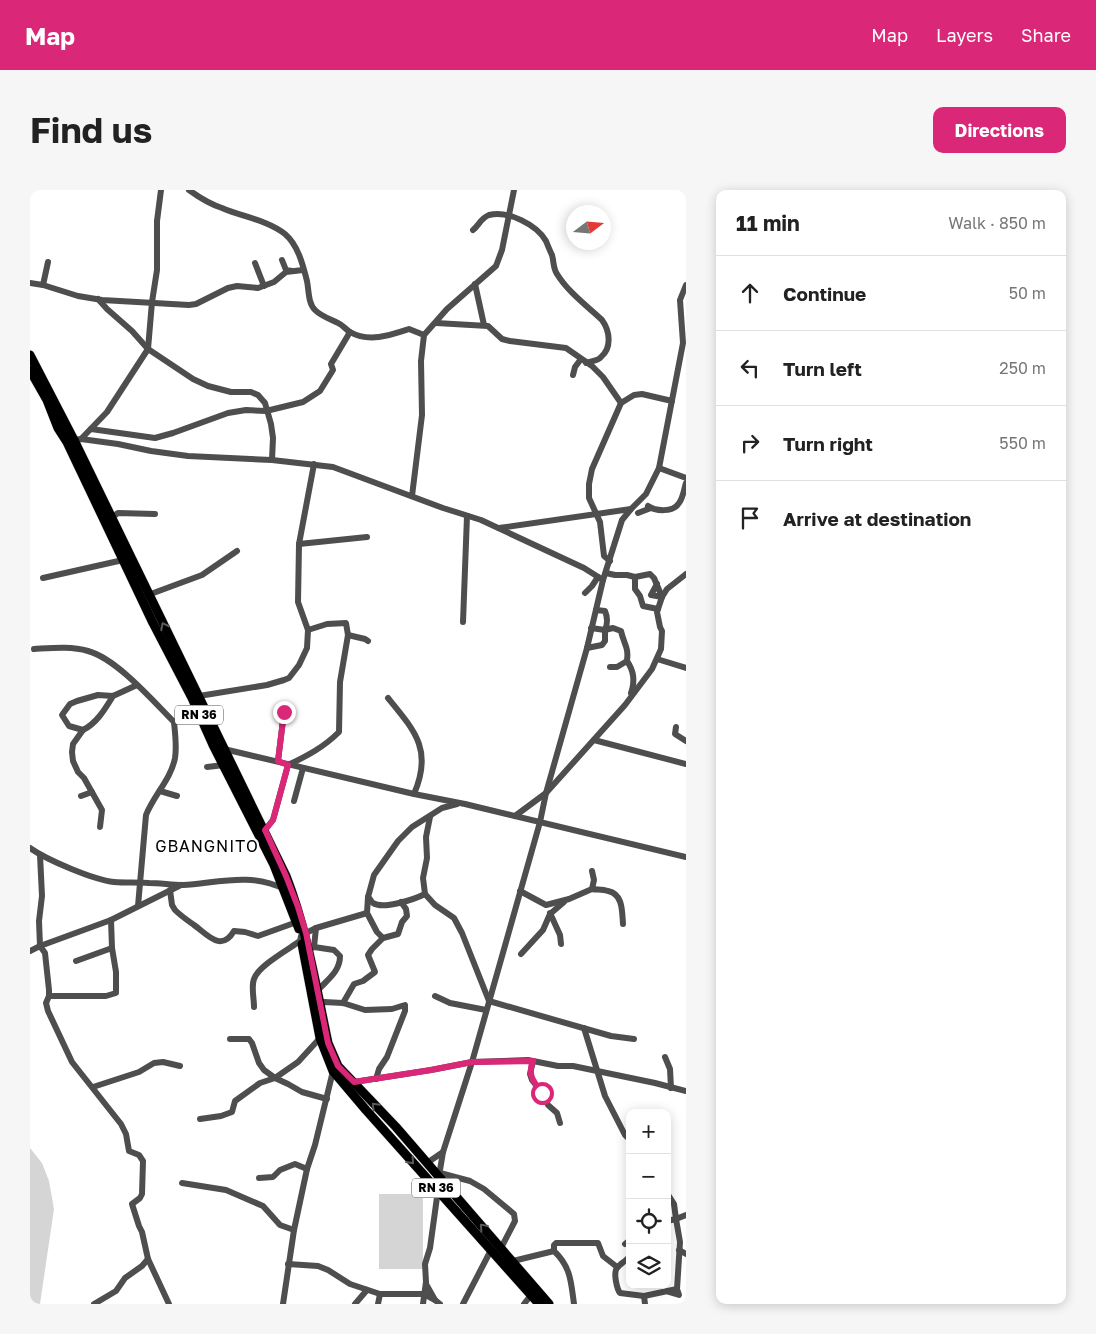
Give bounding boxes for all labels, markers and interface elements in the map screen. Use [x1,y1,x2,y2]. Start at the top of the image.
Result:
text: Map [25,21,75,50]
text: Map [871,24,908,46]
text: Layers [936,24,993,46]
text: Share [1021,24,1071,46]
button: Directions [933,107,1066,153]
text: Find us [30,109,152,151]
north arrow [566,205,611,250]
text: 11 min [736,210,800,236]
text: Walk · 850 m [948,213,1046,233]
icon: ahead [736,279,764,307]
text: Continue [783,282,866,305]
text: 50 m [1009,283,1046,303]
icon: left [736,354,764,382]
text: Turn left [783,357,862,380]
text: 250 m [999,358,1046,378]
icon: right [736,429,764,457]
text: Turn right [783,432,873,455]
text: 550 m [999,433,1046,453]
icon: arrive [736,504,764,532]
text: Arrive at destination [783,507,971,530]
one-way arrow [160,623,170,632]
route end [273,701,296,724]
road number: RN 36 [175,706,223,724]
district label: GBANGNITO [155,836,259,856]
route start [531,1082,554,1105]
one-way arrow [372,1103,381,1112]
map controls [626,1109,671,1289]
button: + [626,1109,671,1154]
button: − [626,1154,671,1199]
one-way arrow [406,1155,415,1164]
road number: RN 36 [412,1178,460,1198]
button: locate [626,1199,671,1244]
one-way arrow [480,1223,489,1232]
button: layers [626,1244,671,1289]

